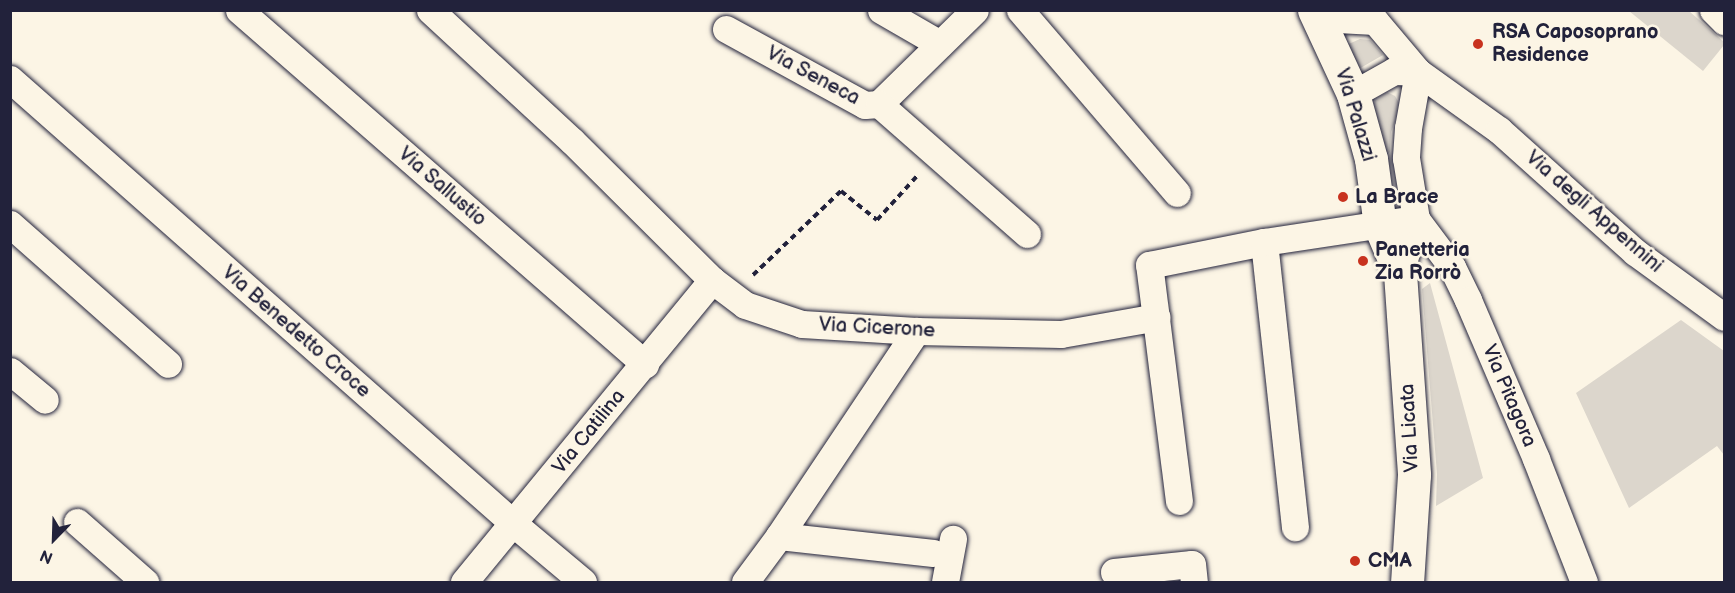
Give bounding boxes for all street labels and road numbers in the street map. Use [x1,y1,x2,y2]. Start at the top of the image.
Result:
street label: Via Seneca [762,41,864,111]
street label: Via Palazzi [1329,65,1381,165]
street label: Via Sallustio [393,142,491,232]
street label: Via degli Appennini [1521,146,1667,278]
street label: Via Benedetto Croce [217,261,375,403]
street label: Via Cicerone [818,313,936,343]
street label: Via Pitagora [1477,341,1541,451]
street label: Via Licata [1396,383,1424,473]
street label: Via Catilina [548,385,630,479]

